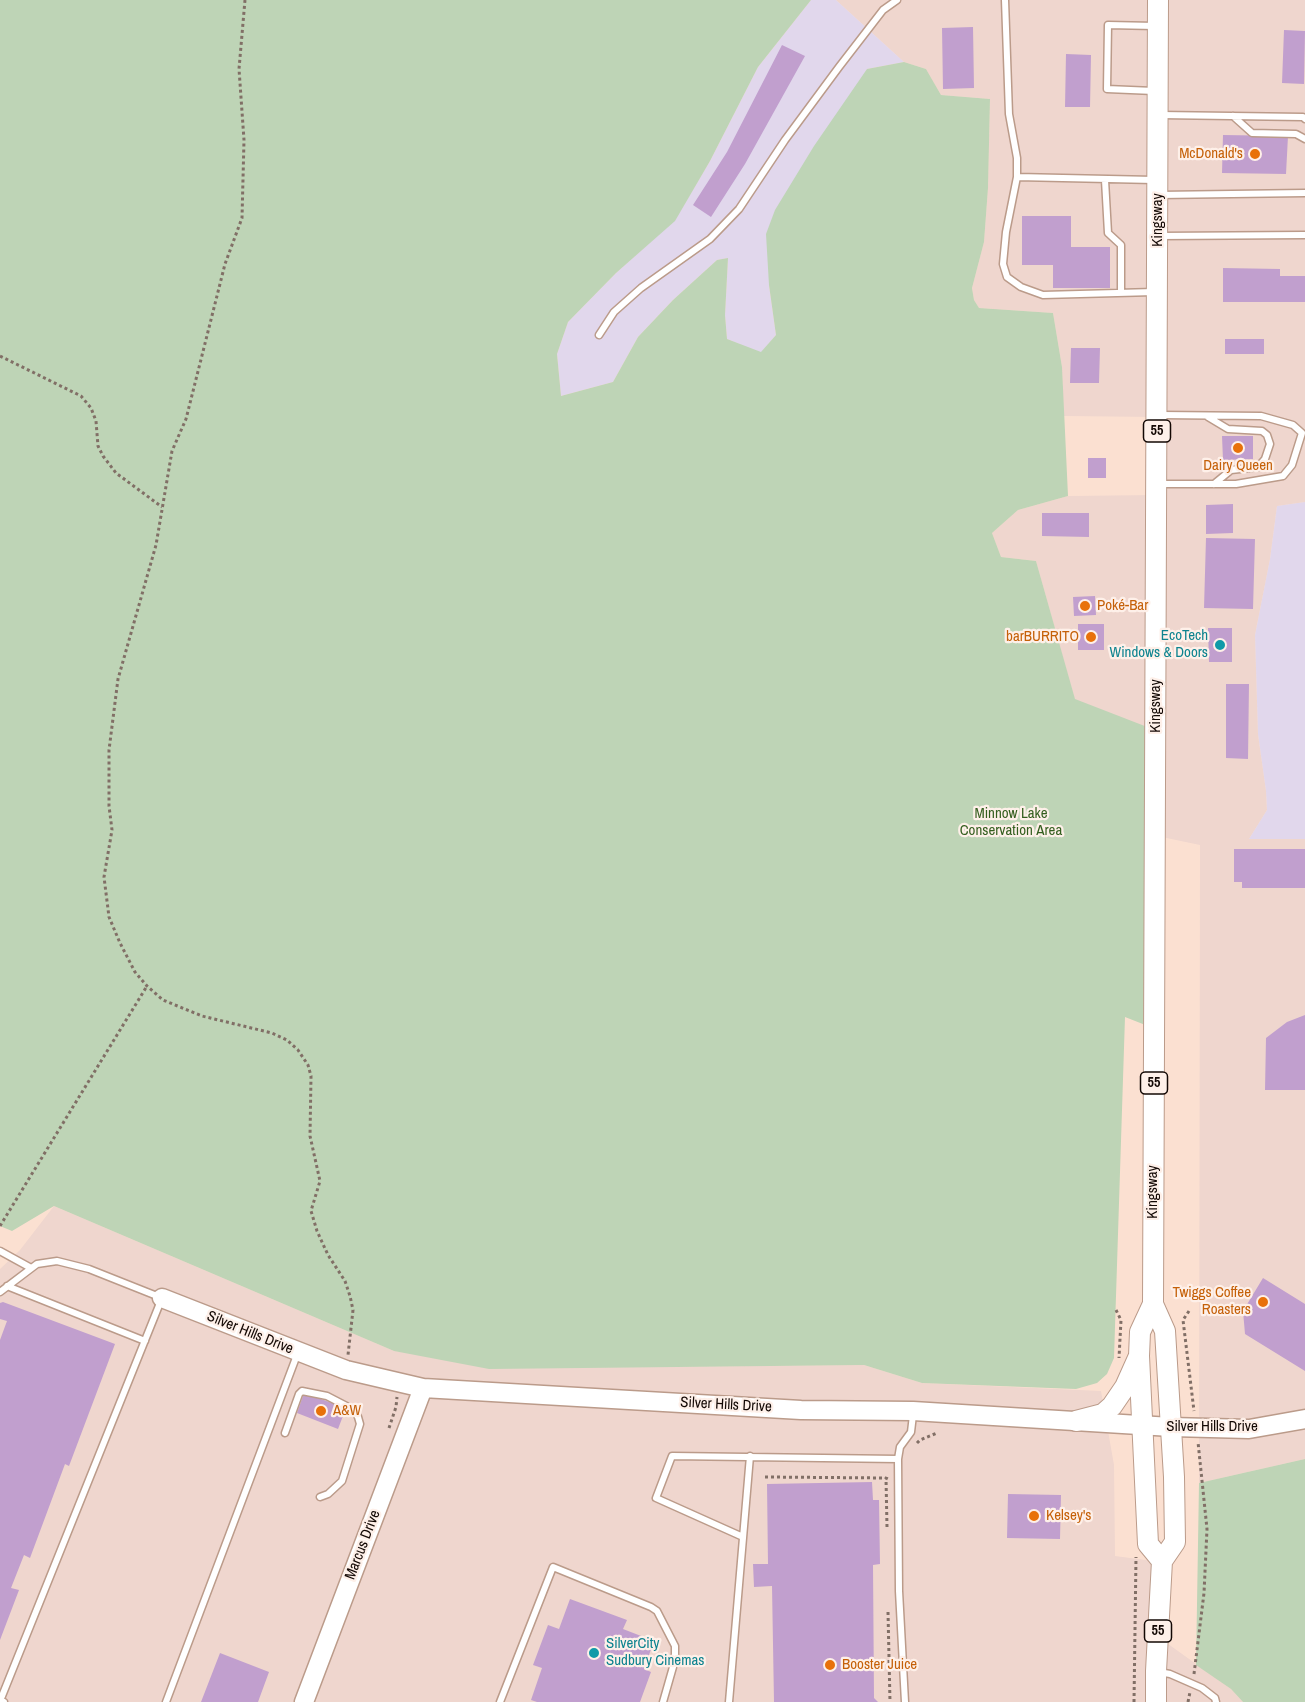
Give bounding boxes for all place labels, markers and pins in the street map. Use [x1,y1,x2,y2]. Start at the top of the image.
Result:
place label: McDonald's [1179,145,1243,163]
marker: McDonald's [1248,147,1262,161]
marker: Dairy Queen [1231,441,1245,455]
place label: Dairy Queen [1203,457,1273,475]
place label: Poké-Bar [1097,597,1148,615]
marker: Poké-Bar [1078,599,1092,613]
place label: EcoTech Windows & Doors [1110,627,1208,662]
place label: barBURRITO [1006,628,1079,646]
marker: barBURRITO [1084,630,1098,644]
marker: EcoTech Windows & Doors [1213,638,1227,652]
place label: Twiggs Coffee Roasters [1173,1284,1251,1319]
marker: Twiggs Coffee Roasters [1256,1295,1270,1309]
place label: A&W [333,1402,361,1420]
marker: A&W [314,1404,328,1418]
place label: Kelsey's [1046,1507,1091,1525]
marker: Kelsey's [1027,1509,1041,1523]
place label: SilverCity Sudbury Cinemas [606,1635,704,1670]
marker: SilverCity Sudbury Cinemas [587,1646,601,1660]
place label: Booster Juice [842,1656,917,1674]
marker: Booster Juice [823,1658,837,1672]

